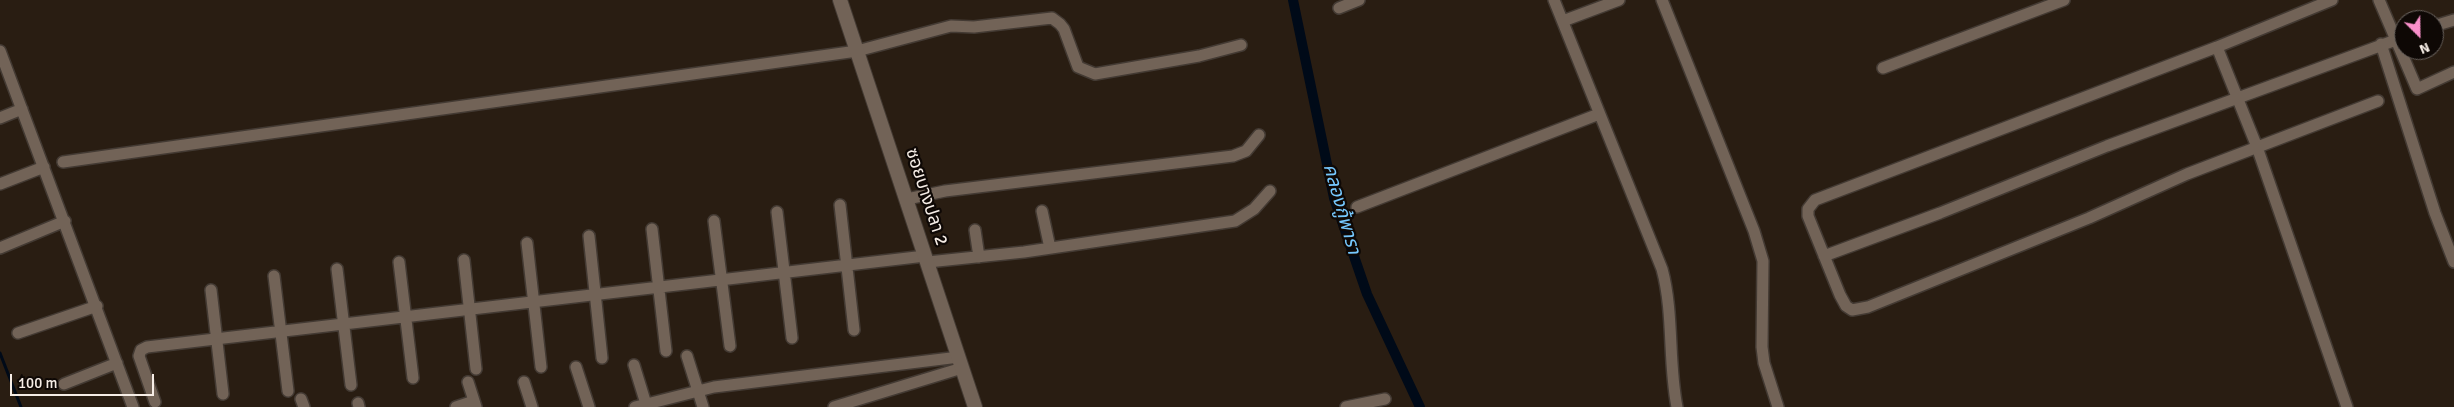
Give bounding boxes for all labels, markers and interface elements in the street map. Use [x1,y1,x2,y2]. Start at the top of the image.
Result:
north arrow [2394,10,2444,60]
text: N [2417,39,2432,58]
street label: ซอยบางปลา 2 [900,146,952,248]
water label: คลองกู้พารา [1317,161,1365,257]
scale bar [12,364,156,396]
text: 100 m [18,374,58,392]

